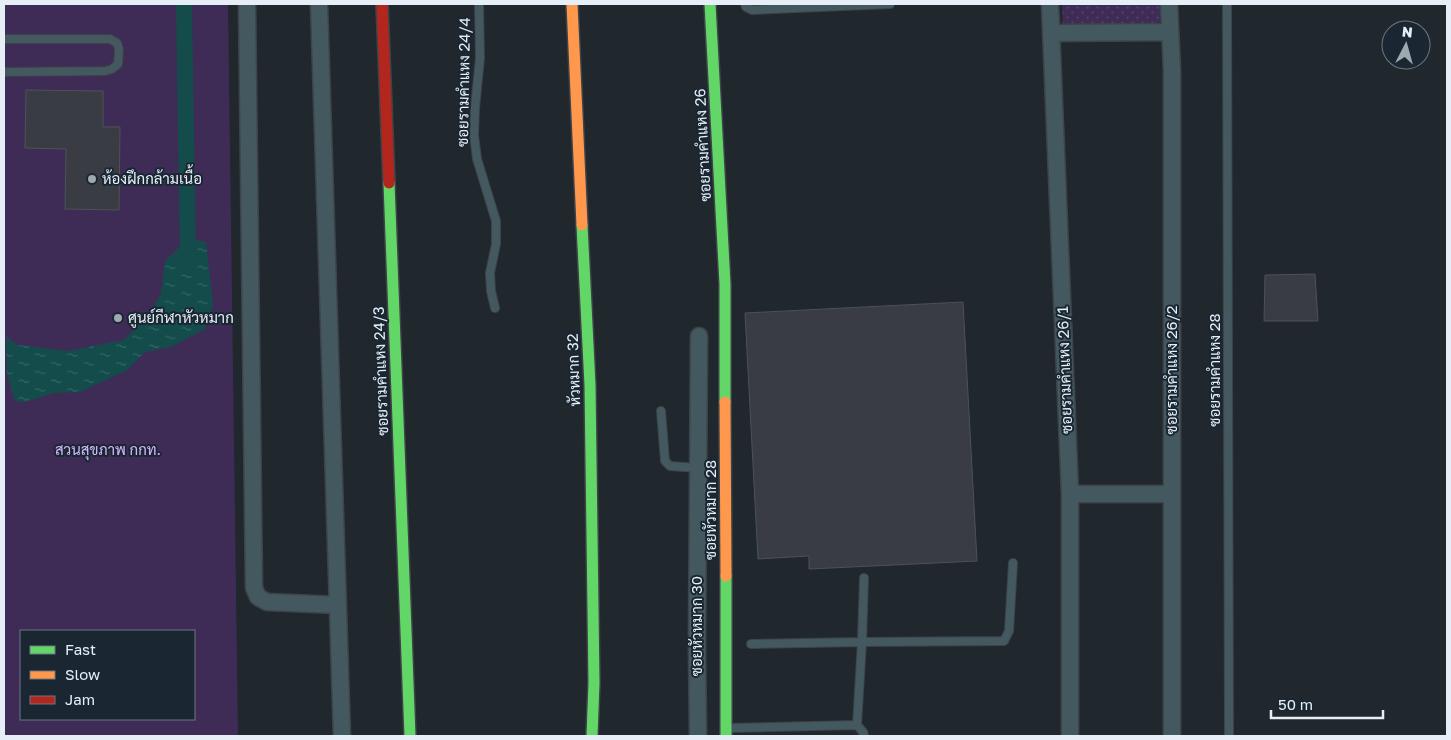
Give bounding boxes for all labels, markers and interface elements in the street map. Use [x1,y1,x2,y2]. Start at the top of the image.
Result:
street label: ซอยรามคำแหง 24/4 [453,17,473,147]
north arrow [1381,20,1431,70]
text: N [1401,23,1414,41]
street label: ซอยรามคำแหง 26 [690,88,714,202]
place label: ห้องฝึกกล้ามเนื้อ [102,164,202,187]
marker: ห้องฝึกกล้ามเนื้อ [86,173,98,185]
street label: ซอยรามคำแหง 26/2 [1162,305,1180,435]
street label: ซอยรามคำแหง 24/3 [369,306,391,436]
street label: ซอยรามคำแหง 26/1 [1053,306,1075,434]
place label: ศูนย์กีฬาหัวหมาก [128,308,234,328]
marker: ศูนย์กีฬาหัวหมาก [112,312,124,324]
street label: ซอยรามคำแหง 28 [1205,313,1223,427]
street label: หัวหมาก 32 [563,333,583,407]
park label: สวนสุขภาพ กกท. [55,440,161,461]
street label: ซอยหัวหมาก 28 [701,460,719,560]
street label: ซอยหัวหมาก 30 [687,576,705,676]
legend [20,630,195,720]
text: Fast [65,640,96,658]
text: Slow [65,665,100,683]
scale bar [1271,688,1384,720]
text: Jam [65,690,95,708]
text: 50 m [1278,695,1313,713]

